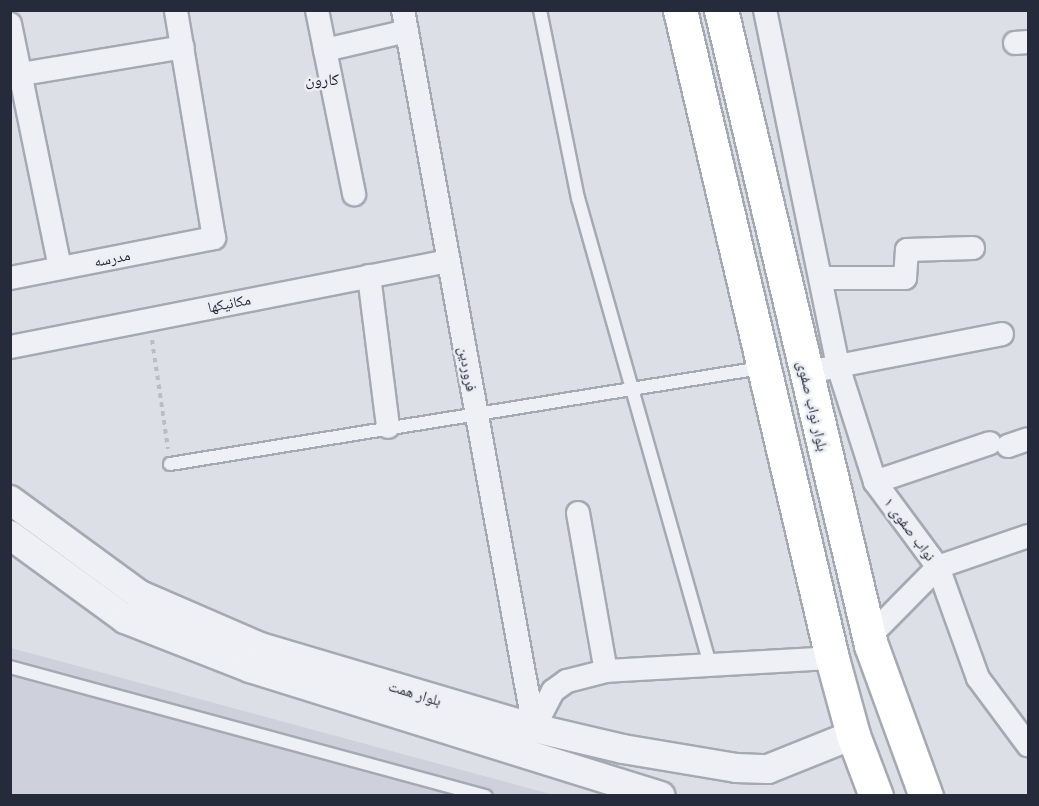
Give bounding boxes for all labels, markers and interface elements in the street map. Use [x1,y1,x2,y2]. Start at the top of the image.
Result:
district label: کارون [305,70,339,90]
street label: مدرسه [92,246,132,270]
street label: مکانیکها [206,290,252,316]
street label: فروردین [455,345,481,393]
street label: بلوار نواب صفوی [794,359,832,453]
street label: نواب صفوی ۱ [880,494,940,564]
street label: بلوار همت [386,676,444,710]

